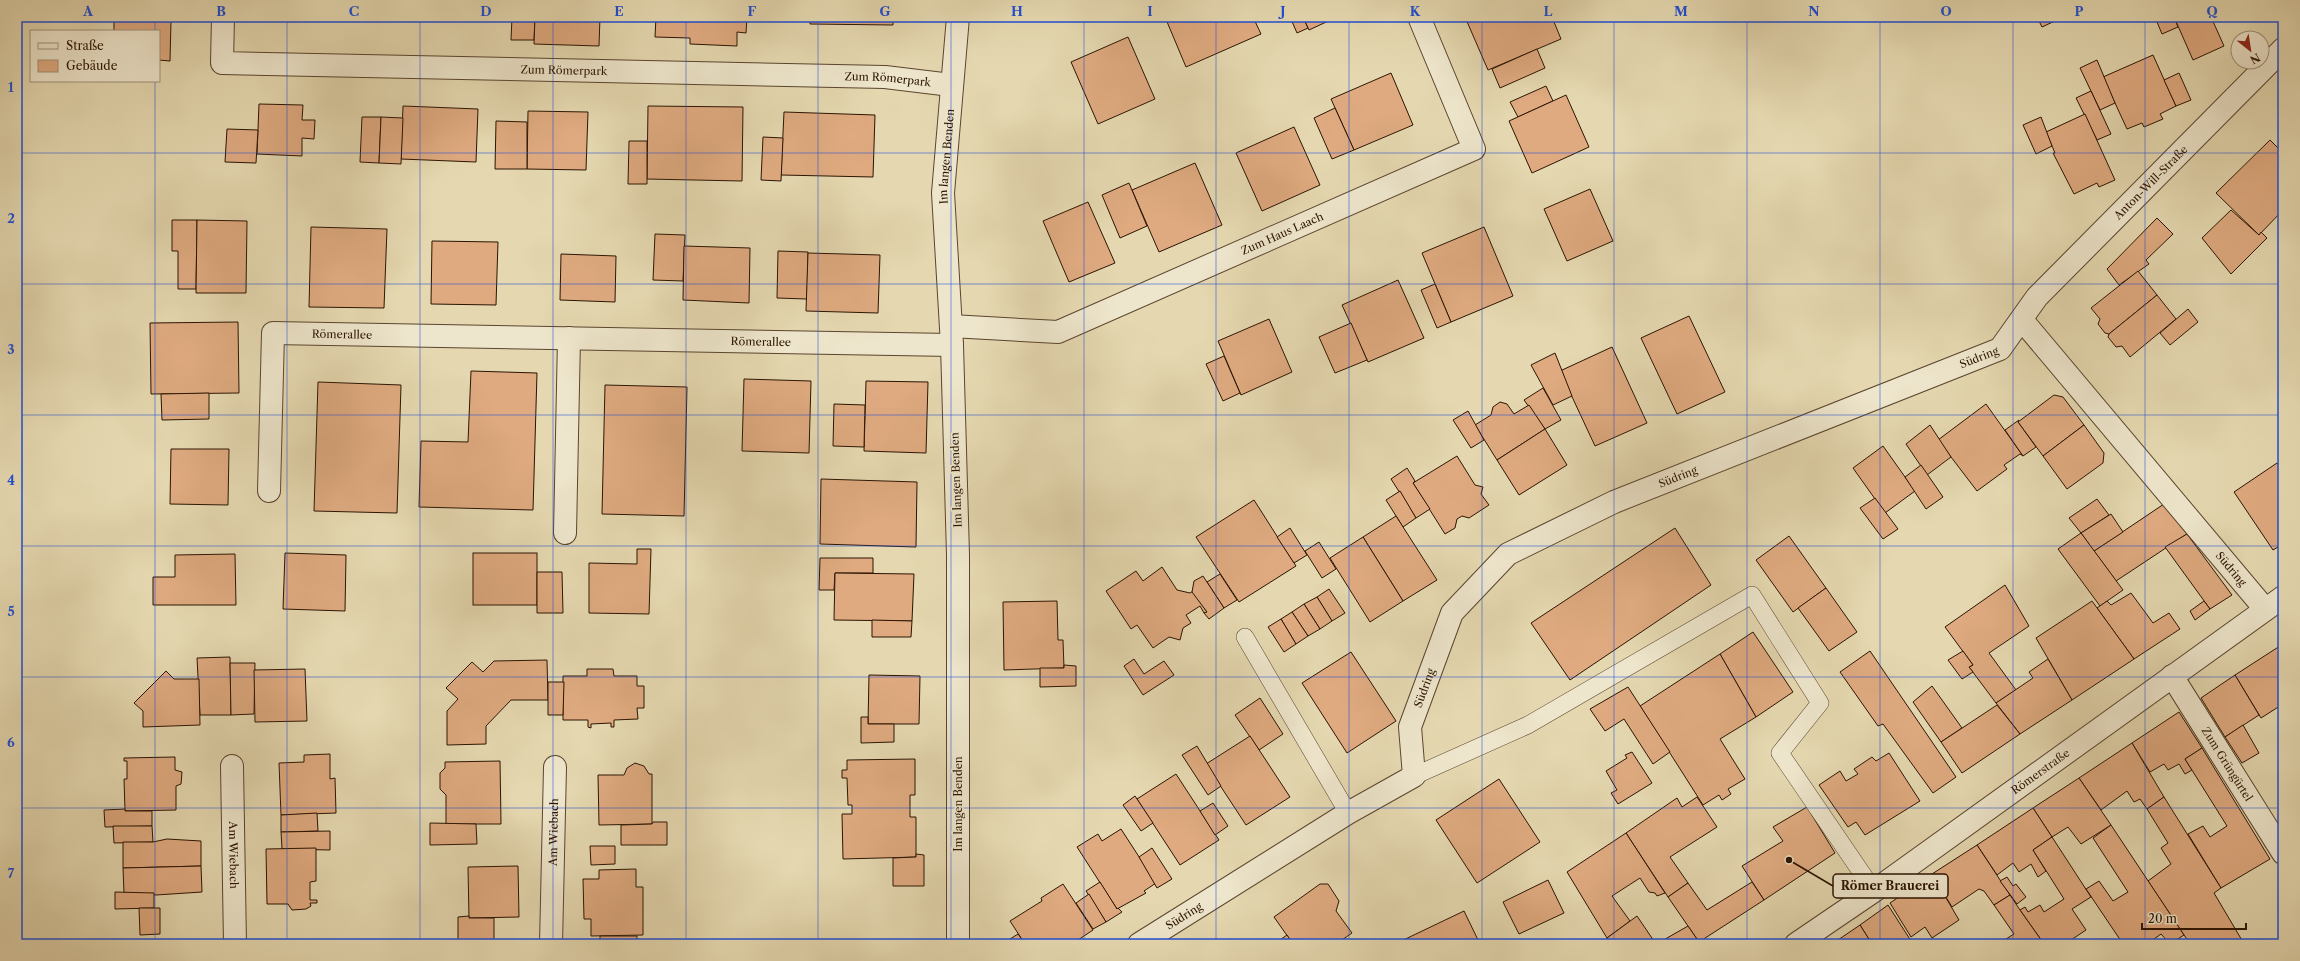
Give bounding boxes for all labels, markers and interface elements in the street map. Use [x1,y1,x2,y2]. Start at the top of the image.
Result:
text: A [82,3,94,19]
text: B [216,3,226,19]
text: C [349,3,359,19]
text: D [480,3,492,19]
text: E [614,3,624,19]
text: F [748,3,757,19]
text: G [879,3,891,19]
text: H [1011,3,1023,19]
text: I [1147,3,1153,19]
text: J [1278,3,1286,19]
text: K [1410,3,1421,19]
text: L [1544,3,1553,19]
text: M [1674,3,1688,19]
text: N [1808,3,1820,19]
text: O [1940,3,1952,19]
text: P [2075,3,2084,19]
text: Q [2206,3,2218,19]
legend [30,30,160,82]
north arrow [2230,30,2270,70]
text: Straße [66,38,104,53]
text: N [2247,50,2263,67]
text: Gebäude [66,58,118,73]
street label: Zum Römerpark [520,62,608,78]
street label: Zum Römerpark [844,69,932,90]
text: 1 [8,79,14,95]
street label: Im langen Benden [936,108,957,205]
street label: Anton-Will-Straße [2110,142,2191,223]
street label: Zum Haus Laach [1239,209,1326,258]
text: 2 [7,210,15,226]
street label: Römerallee [312,327,372,342]
street label: Römerallee [731,334,791,349]
text: 3 [7,341,15,357]
street label: Südring [1958,343,2001,371]
street label: Im langen Benden [947,432,965,528]
street label: Südring [1656,463,1699,491]
text: 4 [7,472,15,488]
street label: Südring [2213,549,2250,589]
text: 5 [7,603,15,619]
street label: Südring [1411,666,1438,710]
street label: Zum Grüngürtel [2199,724,2256,804]
text: 6 [7,734,15,750]
street label: Römerstraße [2008,746,2072,797]
street label: Im langen Benden [951,756,965,852]
street label: Am Wiebach [546,798,561,867]
street label: Am Wiebach [226,820,241,889]
text: 7 [8,865,15,881]
callout: Römer Brauerei [1833,874,1948,898]
text: Römer Brauerei [1841,878,1940,893]
street label: Südring [1163,899,1205,933]
scale bar [2142,905,2246,931]
text: 20 m [2148,911,2177,926]

